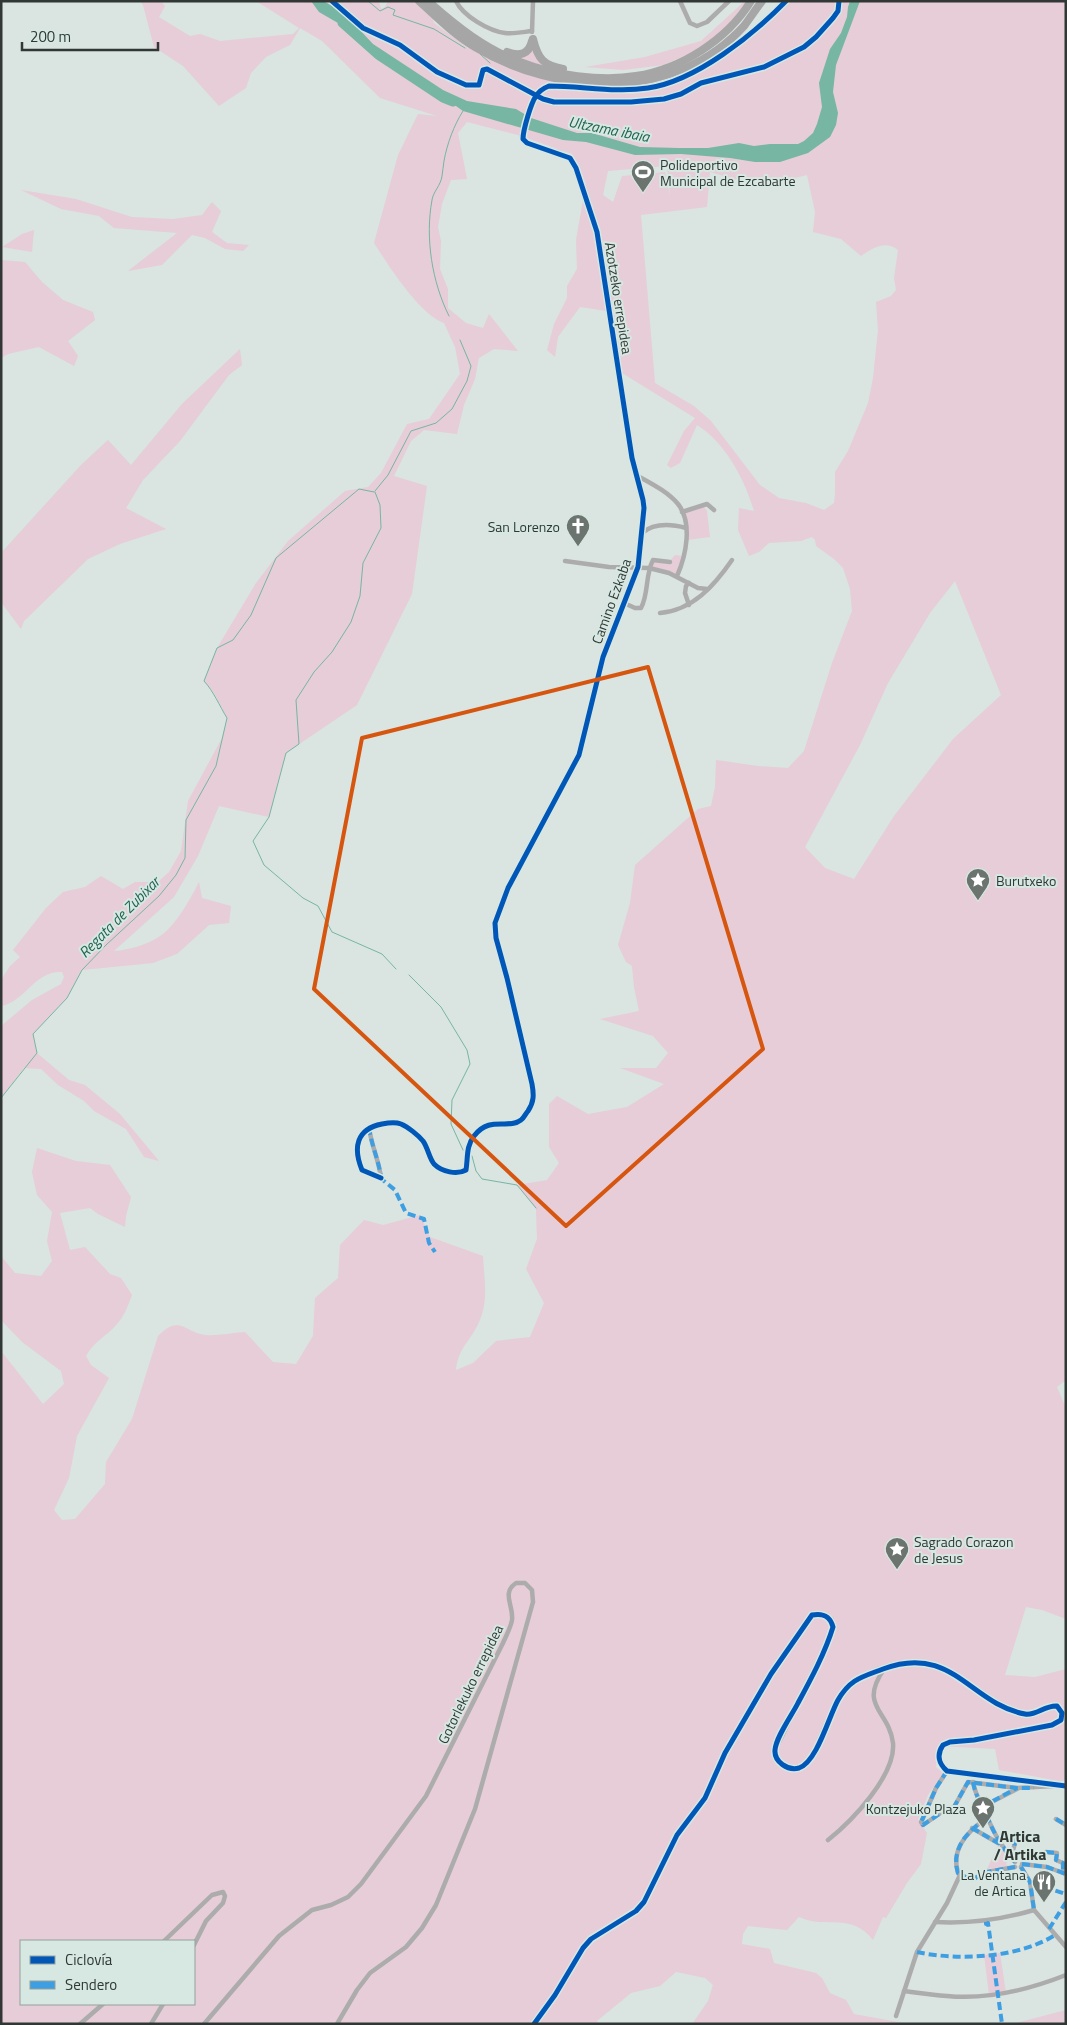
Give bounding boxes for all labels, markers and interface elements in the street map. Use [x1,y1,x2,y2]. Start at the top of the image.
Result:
scale bar [22,20,159,52]
text: 200 m [30,25,71,48]
water label: Ultzama ibaia [567,110,653,148]
place label: Polideportivo Municipal de Ezcabarte [660,154,796,191]
sports icon: Polideportivo Municipal de Ezcabarte [630,159,656,193]
street label: Azotzeko errepidea [600,241,638,355]
church icon: San Lorenzo [565,513,591,547]
place label: San Lorenzo [488,516,560,537]
street label: Camino Ezkaba [586,555,636,647]
place icon: Burutxeko [965,867,991,901]
water label: Regata de Zubixar [73,870,166,963]
place label: Burutxeko [996,870,1056,891]
place label: Sagrado Corazon de Jesus [914,1531,1014,1568]
place icon: Sagrado Corazon de Jesus [884,1536,910,1570]
street label: Gotorlekuko errepidea [432,1621,508,1747]
place icon: Kontzejuko Plaza [970,1795,996,1829]
place label: Kontzejuko Plaza [866,1798,966,1819]
district label: Artica / Artika [994,1824,1046,1866]
place label: La Ventana de Artica [960,1864,1026,1901]
restaurant icon: La Ventana de Artica [1031,1869,1057,1903]
legend [20,1940,195,2005]
text: Ciclovía [65,1948,113,1971]
text: Sendero [65,1973,117,1996]

